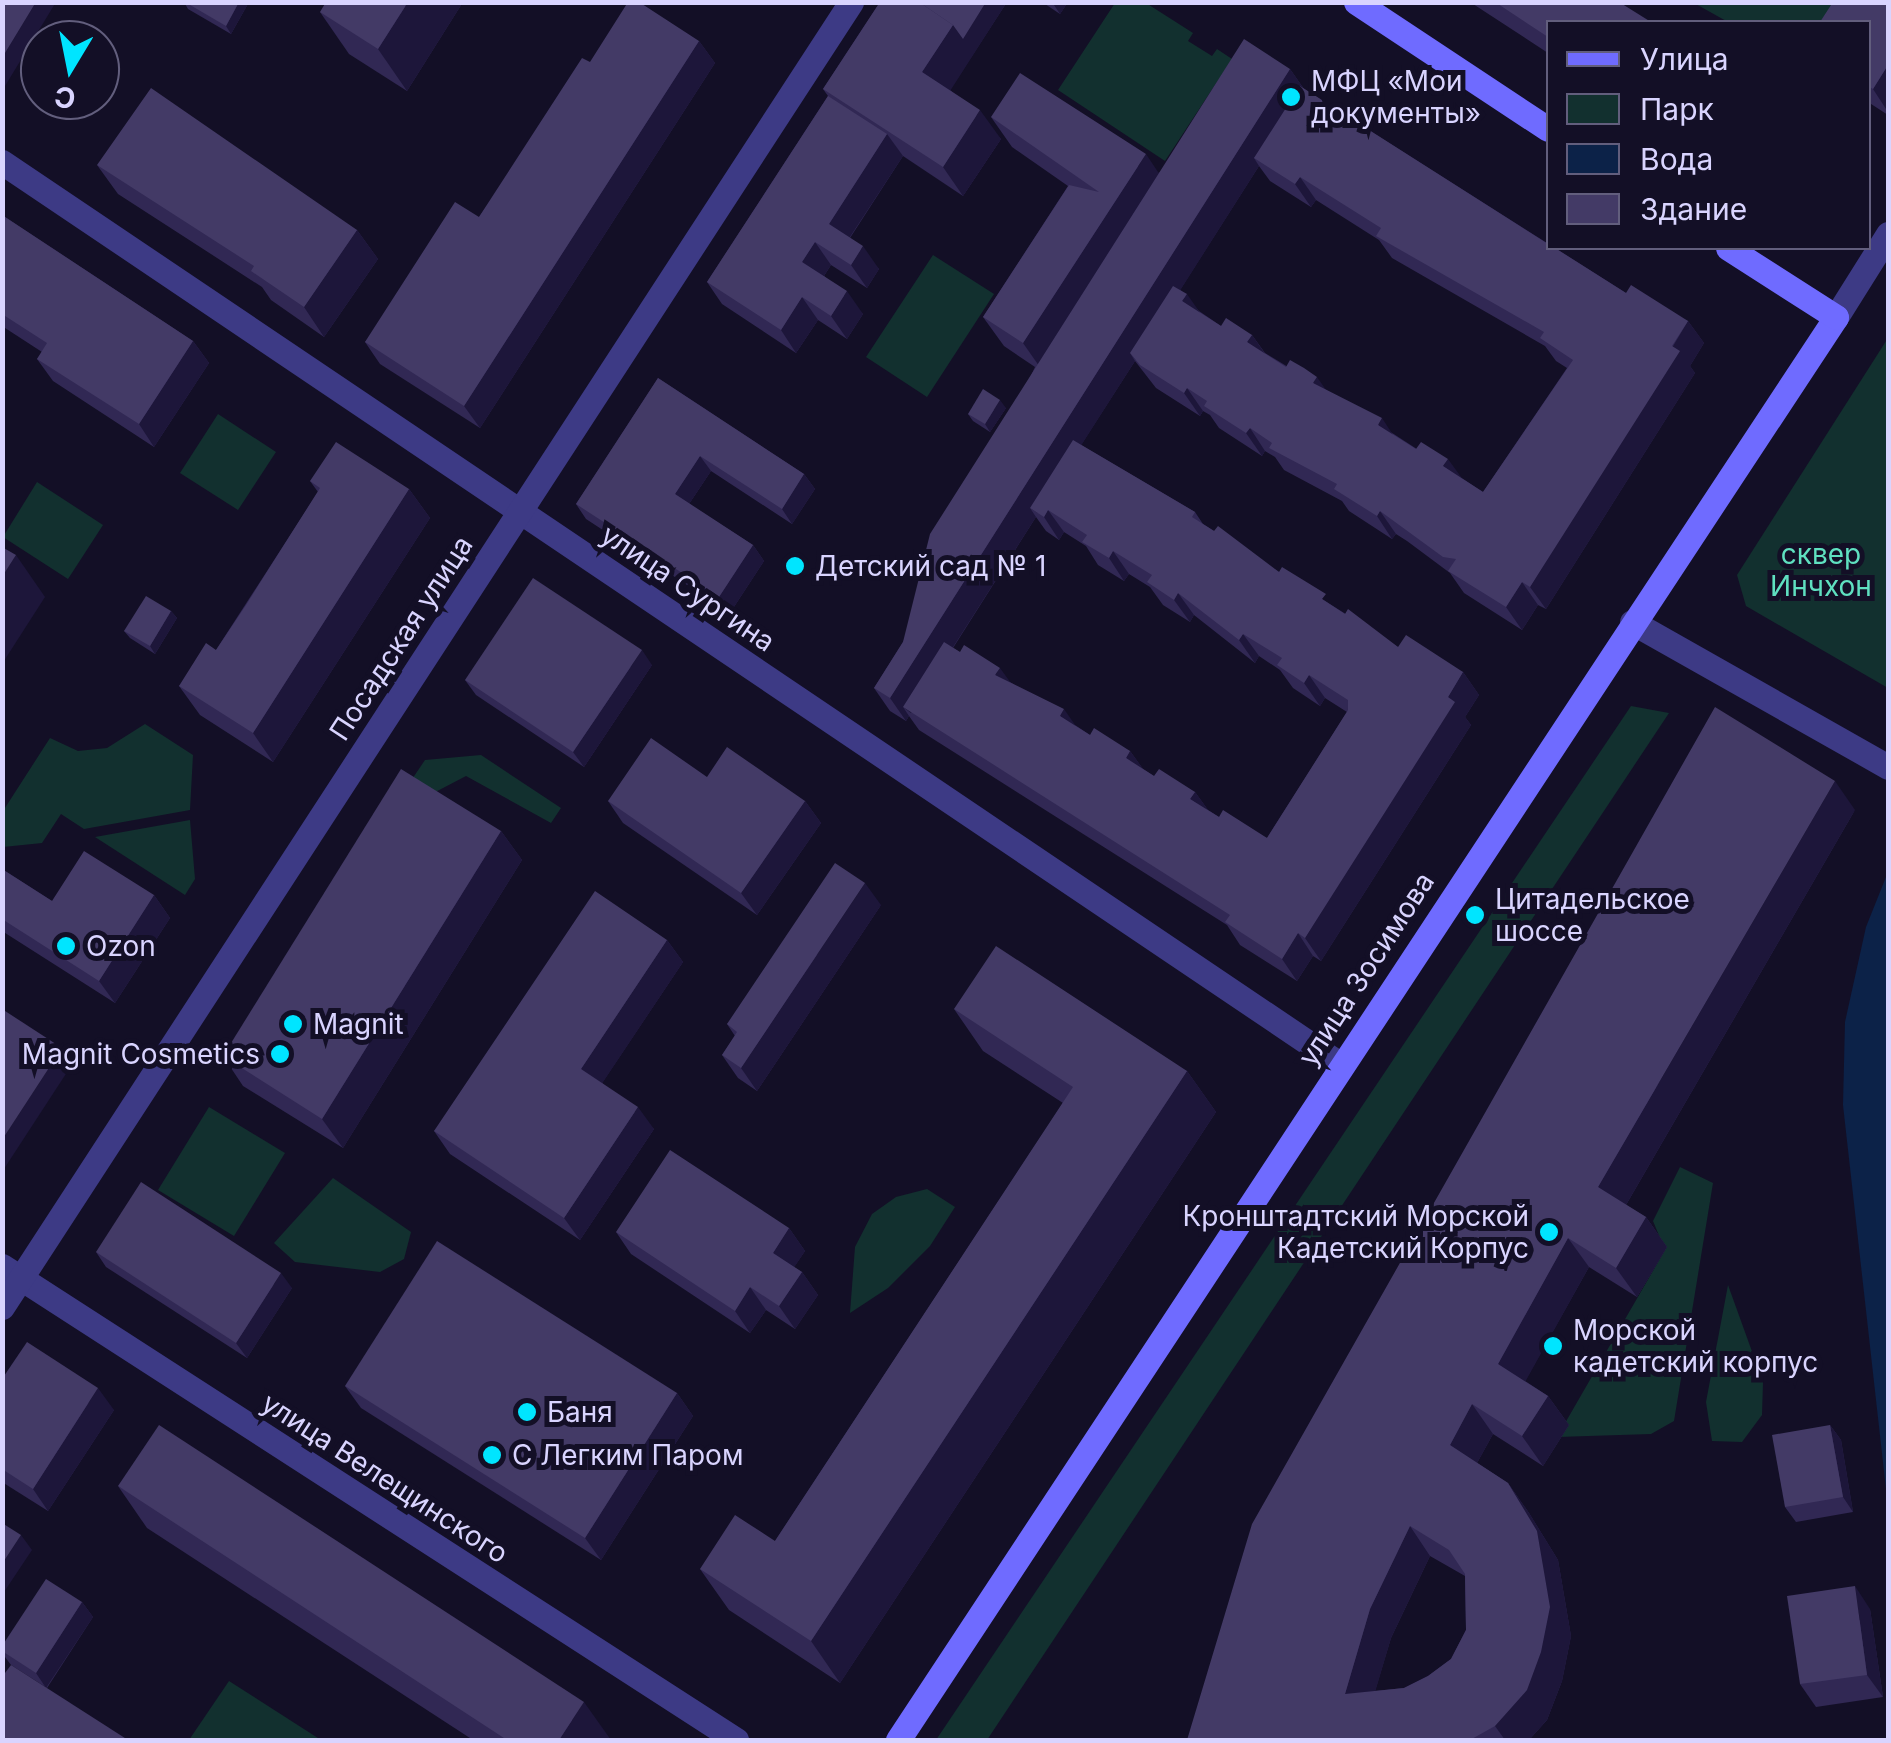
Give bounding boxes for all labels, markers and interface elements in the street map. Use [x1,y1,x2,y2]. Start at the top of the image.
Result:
north arrow [20,20,120,120]
legend [1546,20,1871,250]
text: Улица [1640,41,1729,77]
place label: МФЦ «Мои документы» [1311,64,1481,130]
text: С [52,79,78,116]
marker: МФЦ «Мои документы» [1280,86,1302,108]
text: Парк [1640,91,1714,127]
text: Вода [1640,141,1713,177]
text: Здание [1640,191,1747,227]
street label: улица Сургина [595,518,781,658]
street label: Посадская улица [322,529,480,747]
park label: сквер Инчхон [1770,537,1872,603]
place label: Детский сад № 1 [815,549,1046,583]
marker: Детский сад № 1 [784,555,806,577]
street label: улица Зосимова [1291,866,1441,1072]
place label: Цитадельское шоссе [1495,882,1690,948]
marker: Цитадельское шоссе [1464,904,1486,926]
place label: Ozon [86,929,156,963]
marker: Ozon [55,935,77,957]
place label: Magnit [313,1007,404,1041]
marker: Magnit [282,1013,304,1035]
place label: Magnit Cosmetics [22,1037,260,1071]
marker: Magnit Cosmetics [269,1043,291,1065]
place label: Кронштадтский Морской Кадетский Корпус [1182,1199,1529,1265]
marker: Кронштадтский Морской Кадетский Корпус [1538,1221,1560,1243]
place label: Морской кадетский корпус [1573,1313,1818,1379]
marker: Морской кадетский корпус [1542,1335,1564,1357]
street label: улица Велещинского [256,1386,514,1570]
place label: Баня [547,1395,613,1429]
marker: Баня [516,1401,538,1423]
place label: С Легким Паром [512,1438,743,1472]
marker: С Легким Паром [481,1444,503,1466]

